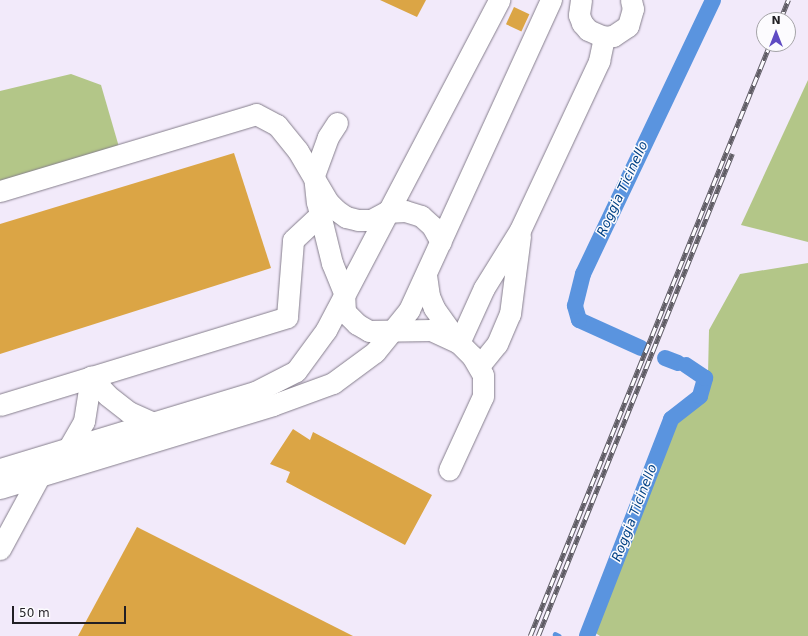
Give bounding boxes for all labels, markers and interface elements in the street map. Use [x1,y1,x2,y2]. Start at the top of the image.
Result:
north arrow [756,12,796,52]
text: N [771,14,781,27]
water label: Roggia Ticinello [594,139,652,239]
water label: Roggia Ticinello [609,462,661,564]
scale bar [14,598,128,624]
text: 50 m [19,606,50,620]

